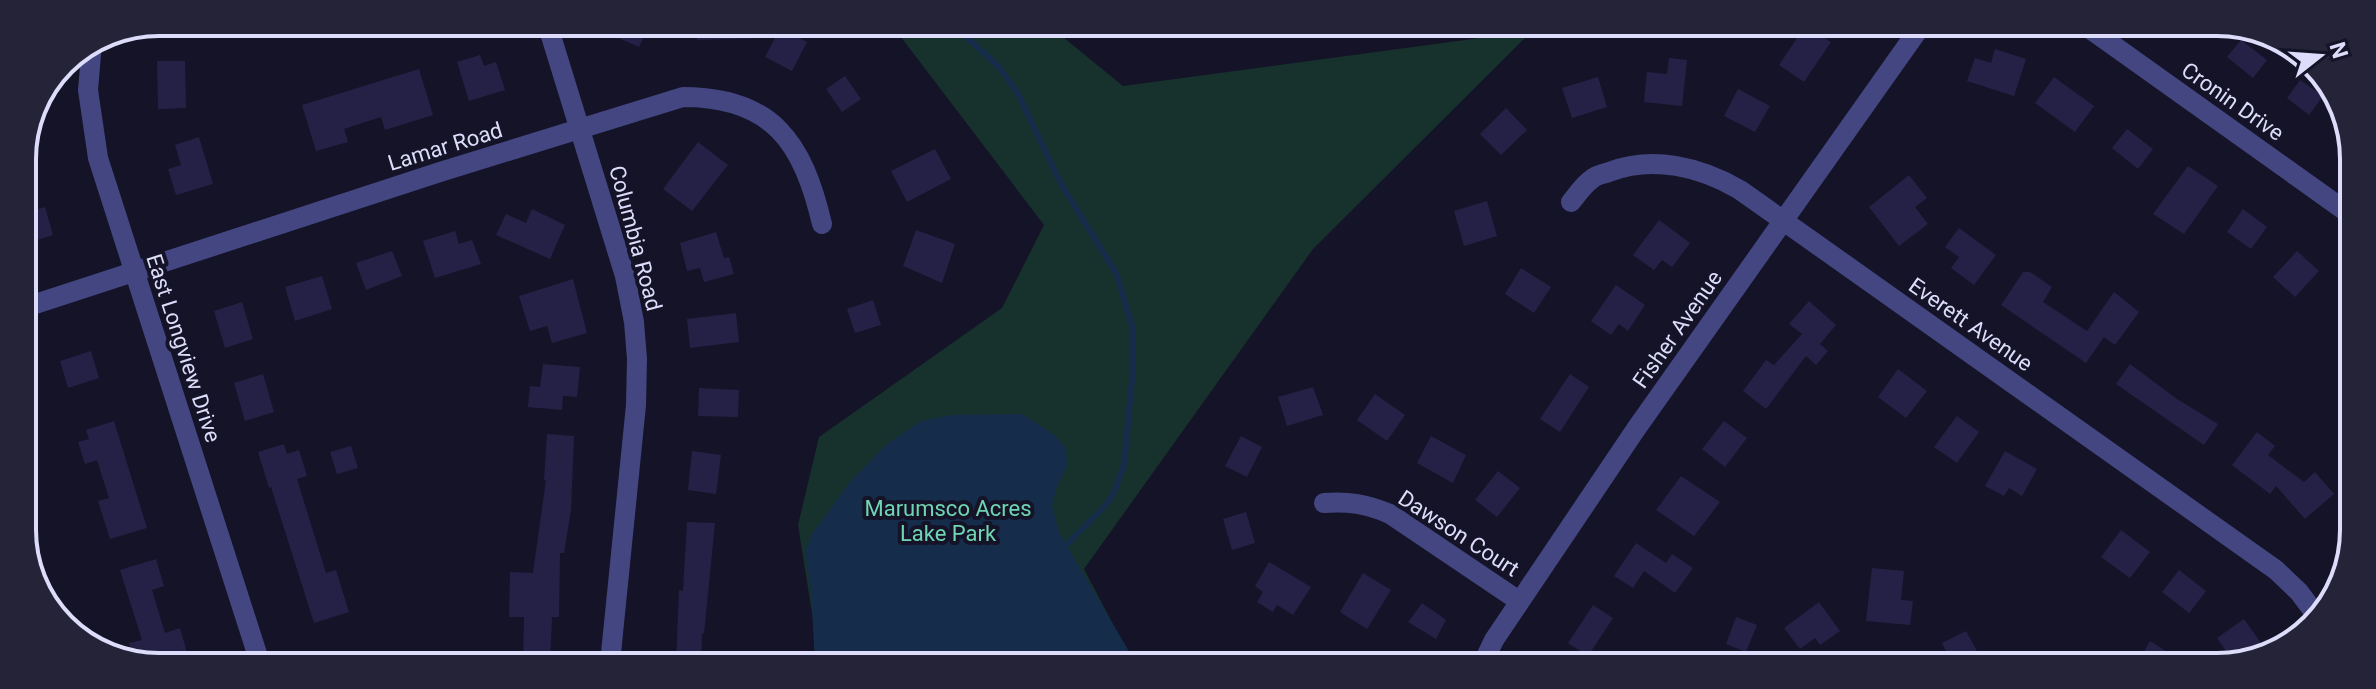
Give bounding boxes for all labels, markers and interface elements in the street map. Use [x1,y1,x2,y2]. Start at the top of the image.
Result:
north arrow [2280,16,2360,96]
text: N [2324,39,2353,61]
street label: Cronin Drive [2177,57,2288,146]
street label: Lamar Road [385,117,505,176]
street label: Columbia Road [604,163,667,313]
street label: East Longview Drive [141,251,226,445]
street label: Fisher Avenue [1628,266,1727,393]
street label: Everett Avenue [1904,273,2037,376]
street label: Dawson Court [1394,485,1524,582]
park label: Marumsco Acres Lake Park [864,496,1032,546]

